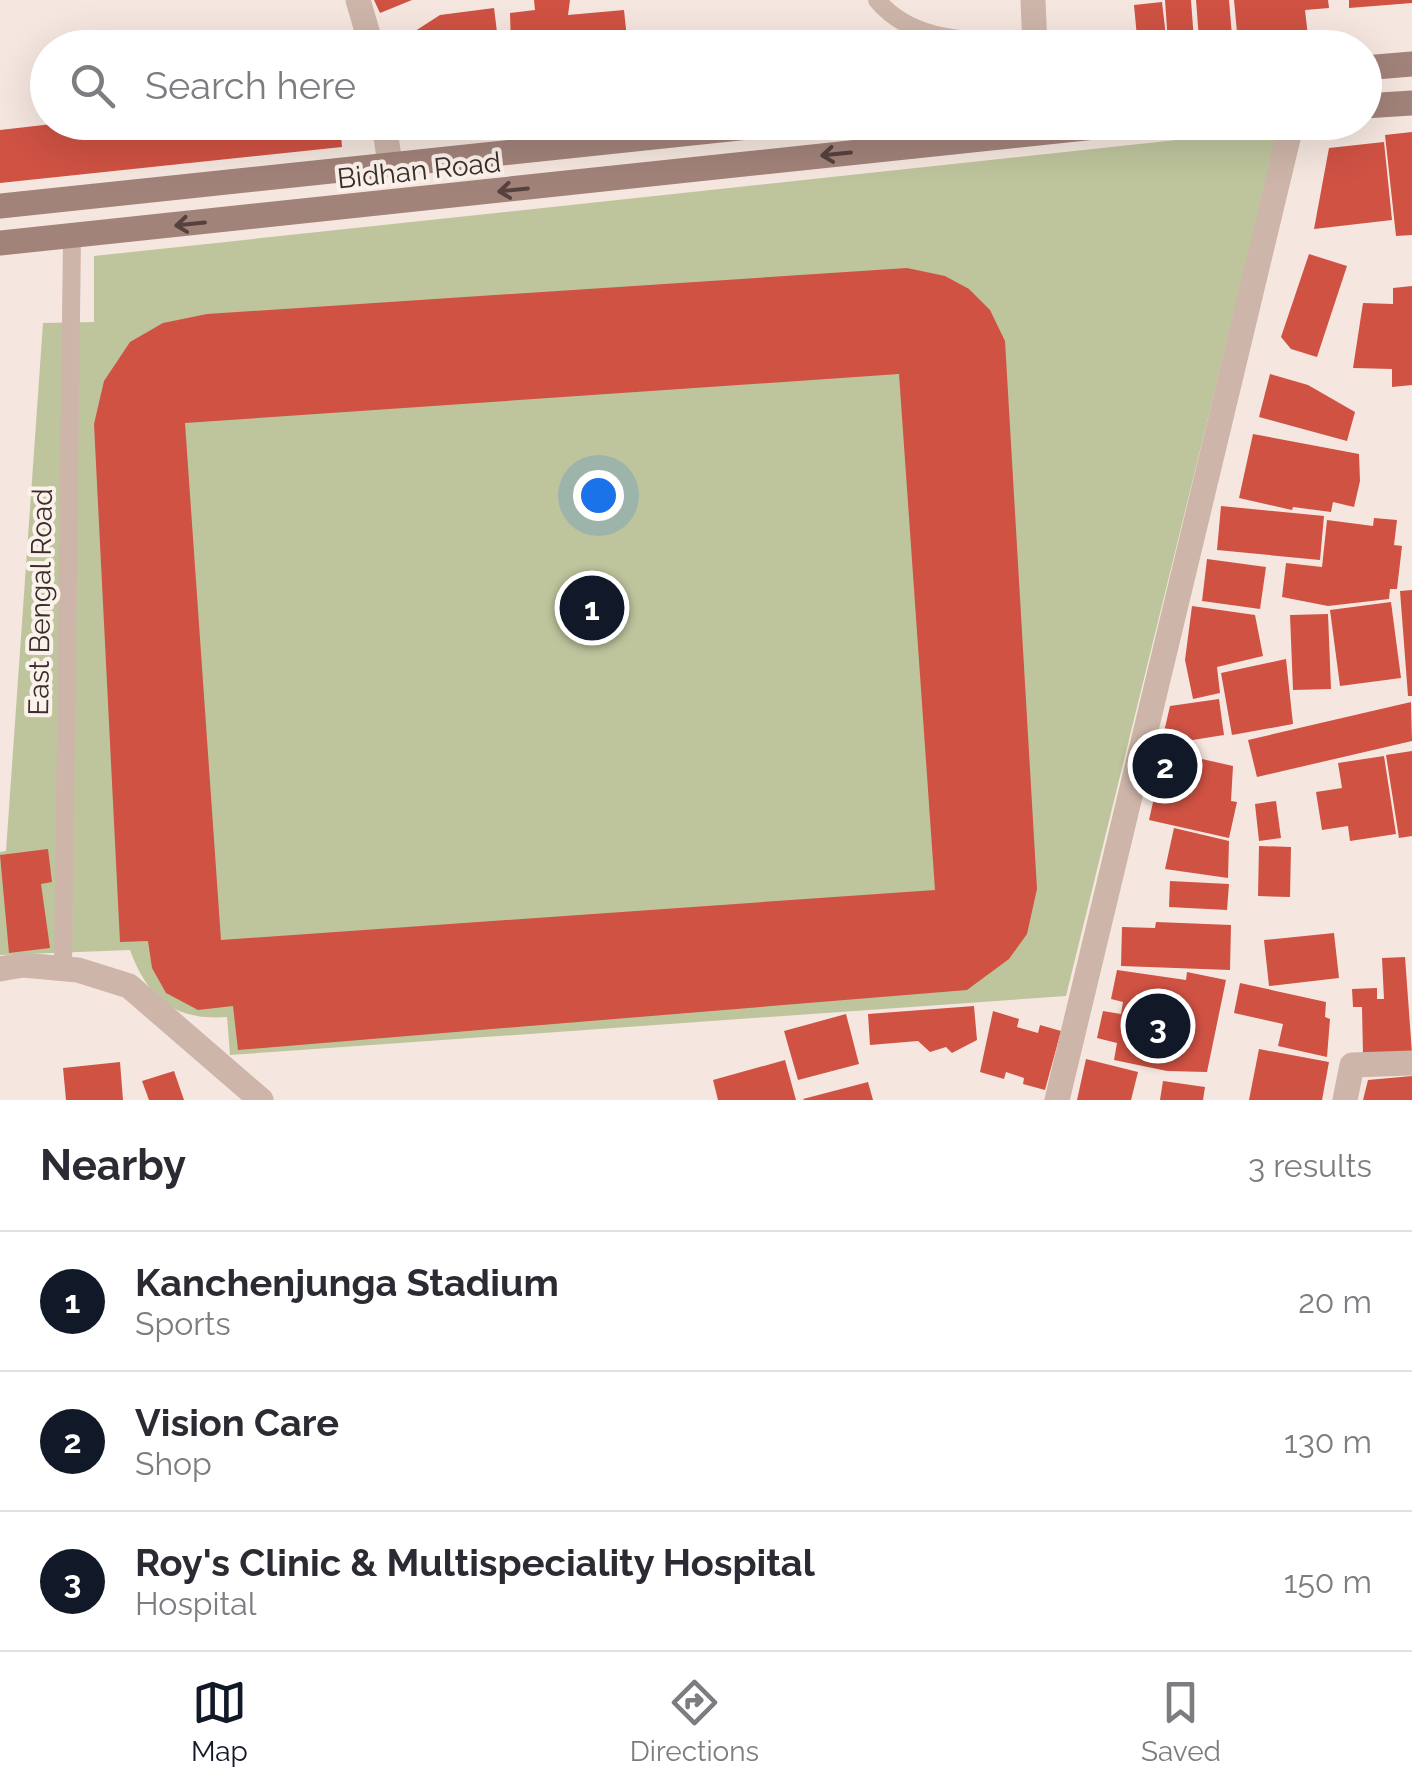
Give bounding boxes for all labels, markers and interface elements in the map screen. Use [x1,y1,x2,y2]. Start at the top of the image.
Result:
search box [30,30,1382,140]
icon: search [65,58,120,113]
text: Search here [145,63,356,108]
street label: Bidhan Road [336,145,503,195]
one-way arrow [820,145,852,164]
one-way arrow [497,181,529,200]
one-way arrow [174,215,206,234]
your location [573,470,624,521]
street label: East Bengal Road [22,488,59,716]
pin: 1 [560,570,624,646]
pin: 2 [1132,728,1198,804]
pin: 3 [1126,988,1190,1064]
text: Nearby [40,1141,186,1190]
text: 3 results [1248,1147,1372,1184]
text: Kanchenjunga Stadium [135,1260,559,1305]
text: 1 [65,1283,80,1320]
text: 20 m [1298,1283,1372,1320]
text: Sports [135,1305,231,1342]
text: Vision Care [135,1400,339,1445]
text: 2 [63,1423,82,1460]
text: 130 m [1284,1423,1372,1460]
text: Shop [135,1445,212,1482]
text: Roy's Clinic & Multispeciality Hospital [135,1540,815,1585]
text: 3 [64,1563,81,1600]
text: 150 m [1284,1563,1372,1600]
text: Hospital [135,1585,256,1622]
tab: Map [191,1675,248,1768]
tab: Directions [630,1675,759,1768]
tab: Saved [1141,1675,1221,1768]

